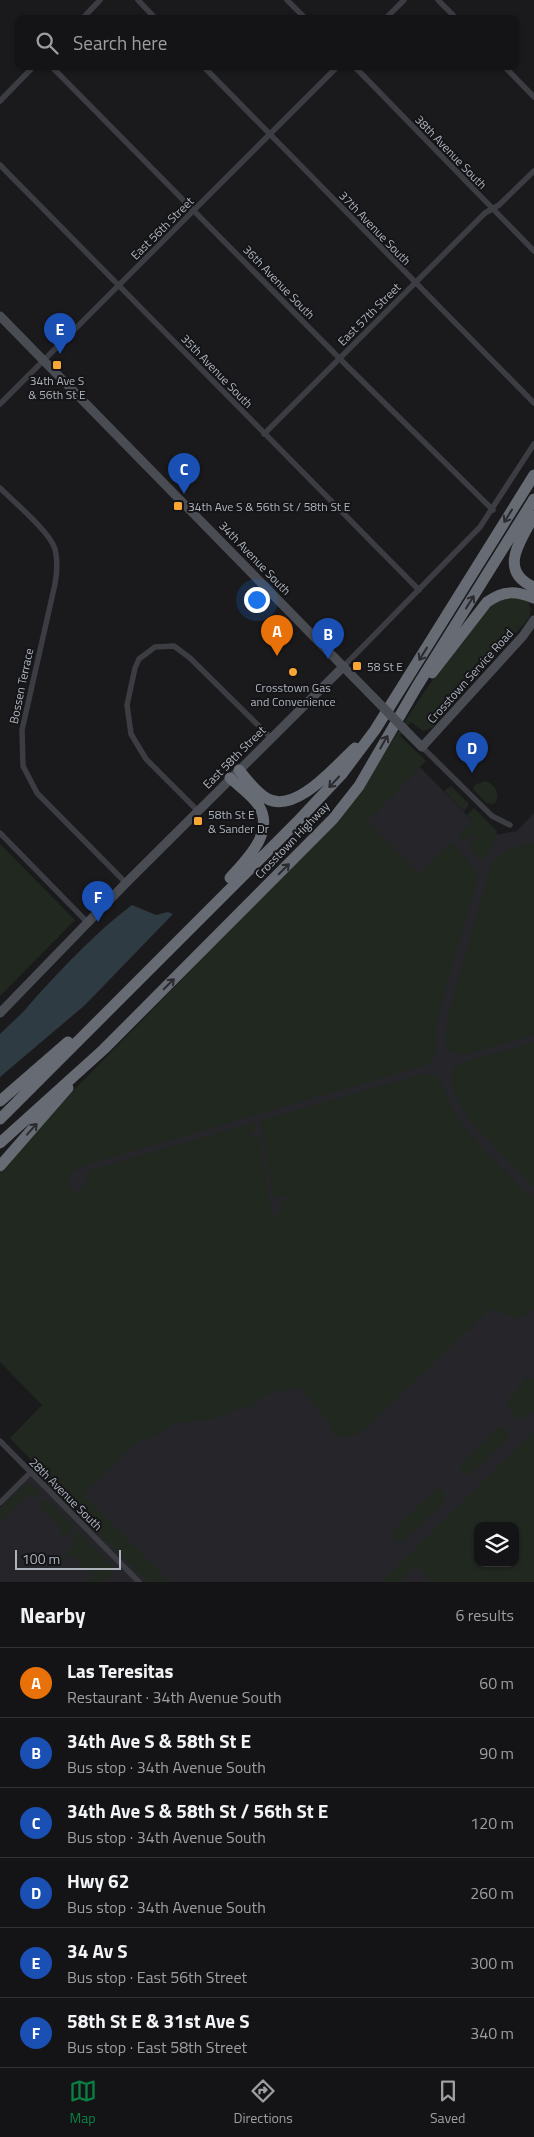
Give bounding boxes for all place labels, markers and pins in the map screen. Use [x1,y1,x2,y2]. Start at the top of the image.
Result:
pin: E [44,313,76,354]
marker: 34th Ave S & 56th St E [51,359,63,371]
place label: 34th Ave S & 56th St E [28,371,86,404]
pin: C [168,453,200,494]
place label: 34th Ave S & 56th St / 58th St E [188,497,351,516]
marker: 34th Ave S & 56th St / 58th St E [172,500,184,512]
pin: A [261,615,293,656]
pin: B [312,618,344,659]
place label: 58 St E [367,657,403,676]
marker: 58 St E [351,660,363,672]
marker: Crosstown Gas and Convenience [287,666,299,678]
place label: Crosstown Gas and Convenience [250,678,336,711]
pin: D [456,732,488,773]
place label: 58th St E & Sander Dr [208,805,269,838]
marker: 58th St E & Sander Dr [192,815,204,827]
pin: F [82,881,114,922]

